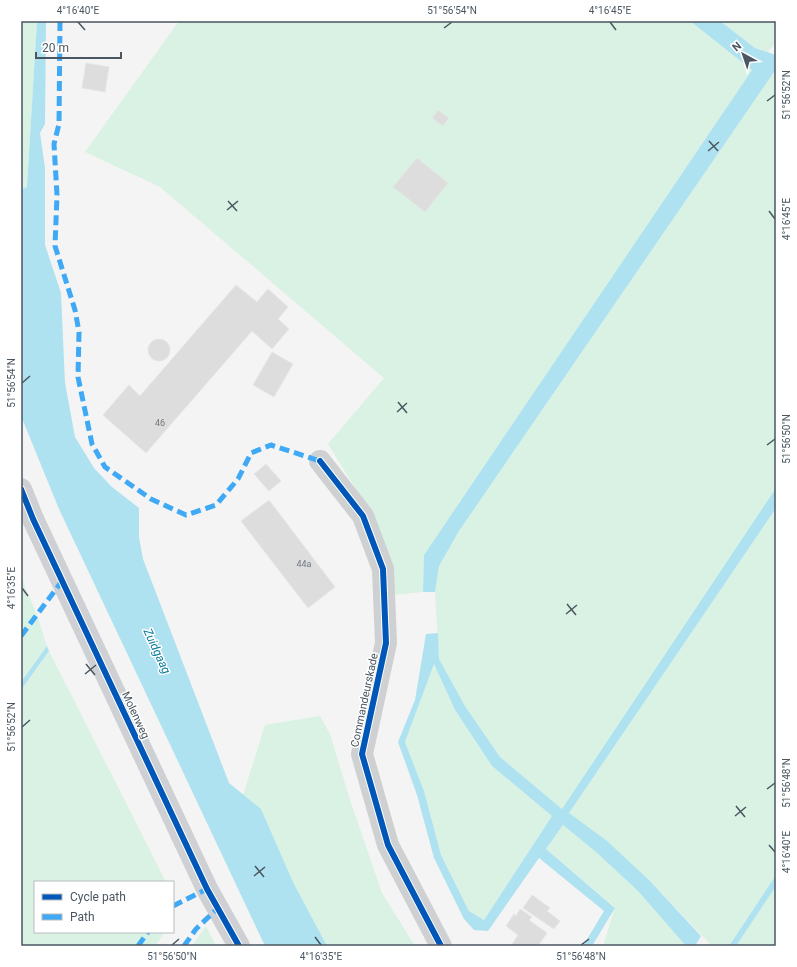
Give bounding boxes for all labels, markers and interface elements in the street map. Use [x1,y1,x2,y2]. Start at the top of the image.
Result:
text: 4°16'40"E [57,5,100,16]
text: 51°56'54"N [427,5,477,16]
text: 4°16'45"E [589,5,632,16]
scale bar [36,34,121,60]
north arrow [723,34,763,74]
text: N [730,39,744,54]
text: 20 m [42,41,69,55]
text: 51°56'52"N [781,70,792,120]
text: 4°16'45"E [781,197,792,240]
text: 51°56'54"N [6,358,17,408]
text: 51°56'50"N [781,414,792,464]
house number: 46 [155,418,165,428]
house number: 44a [296,559,312,569]
text: 4°16'35"E [6,566,17,609]
water label: Zuidgaag [140,625,174,676]
street label: Commandeurskade [348,652,381,748]
street label: Molenweg [119,689,152,741]
text: 51°56'52"N [6,702,17,752]
text: 51°56'48"N [781,758,792,808]
text: 4°16'40"E [781,830,792,873]
legend [34,881,174,933]
text: Cycle path [70,890,126,904]
text: Path [70,910,95,924]
text: 51°56'50"N [147,951,197,962]
text: 4°16'35"E [300,951,343,962]
text: 51°56'48"N [556,951,606,962]

